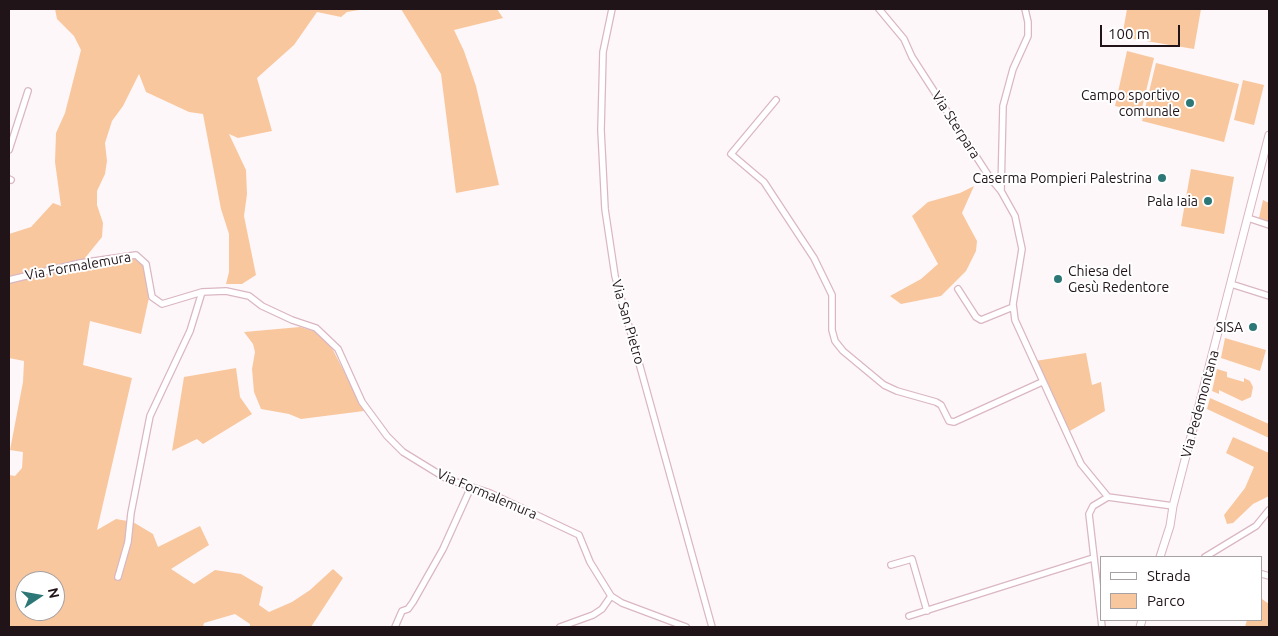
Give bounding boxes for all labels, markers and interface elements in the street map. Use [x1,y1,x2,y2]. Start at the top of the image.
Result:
scale bar [1103,15,1183,47]
text: 100 m [1108,25,1150,42]
place label: Campo sportivo comunale [1081,87,1180,120]
street label: Via Sterpara [928,88,984,162]
marker: Campo sportivo comunale [1184,97,1196,109]
place label: Caserma Pompieri Palestrina [973,170,1152,186]
marker: Caserma Pompieri Palestrina [1156,172,1168,184]
place label: Pala Iaia [1147,193,1198,209]
marker: Pala Iaia [1202,195,1214,207]
street label: Via Formalemura [24,248,132,284]
place label: Chiesa del Gesù Redentore [1068,263,1169,296]
marker: Chiesa del Gesù Redentore [1052,273,1064,285]
street label: Via San Pietro [608,278,648,366]
place label: SISA [1216,319,1243,335]
marker: SISA [1247,321,1259,333]
street label: Via Pedemontana [1178,348,1222,460]
street label: Via Formalemura [434,465,540,523]
legend [1100,556,1263,621]
text: Strada [1147,567,1191,584]
north arrow [15,571,65,621]
text: N [45,586,63,600]
text: Parco [1147,592,1185,609]

